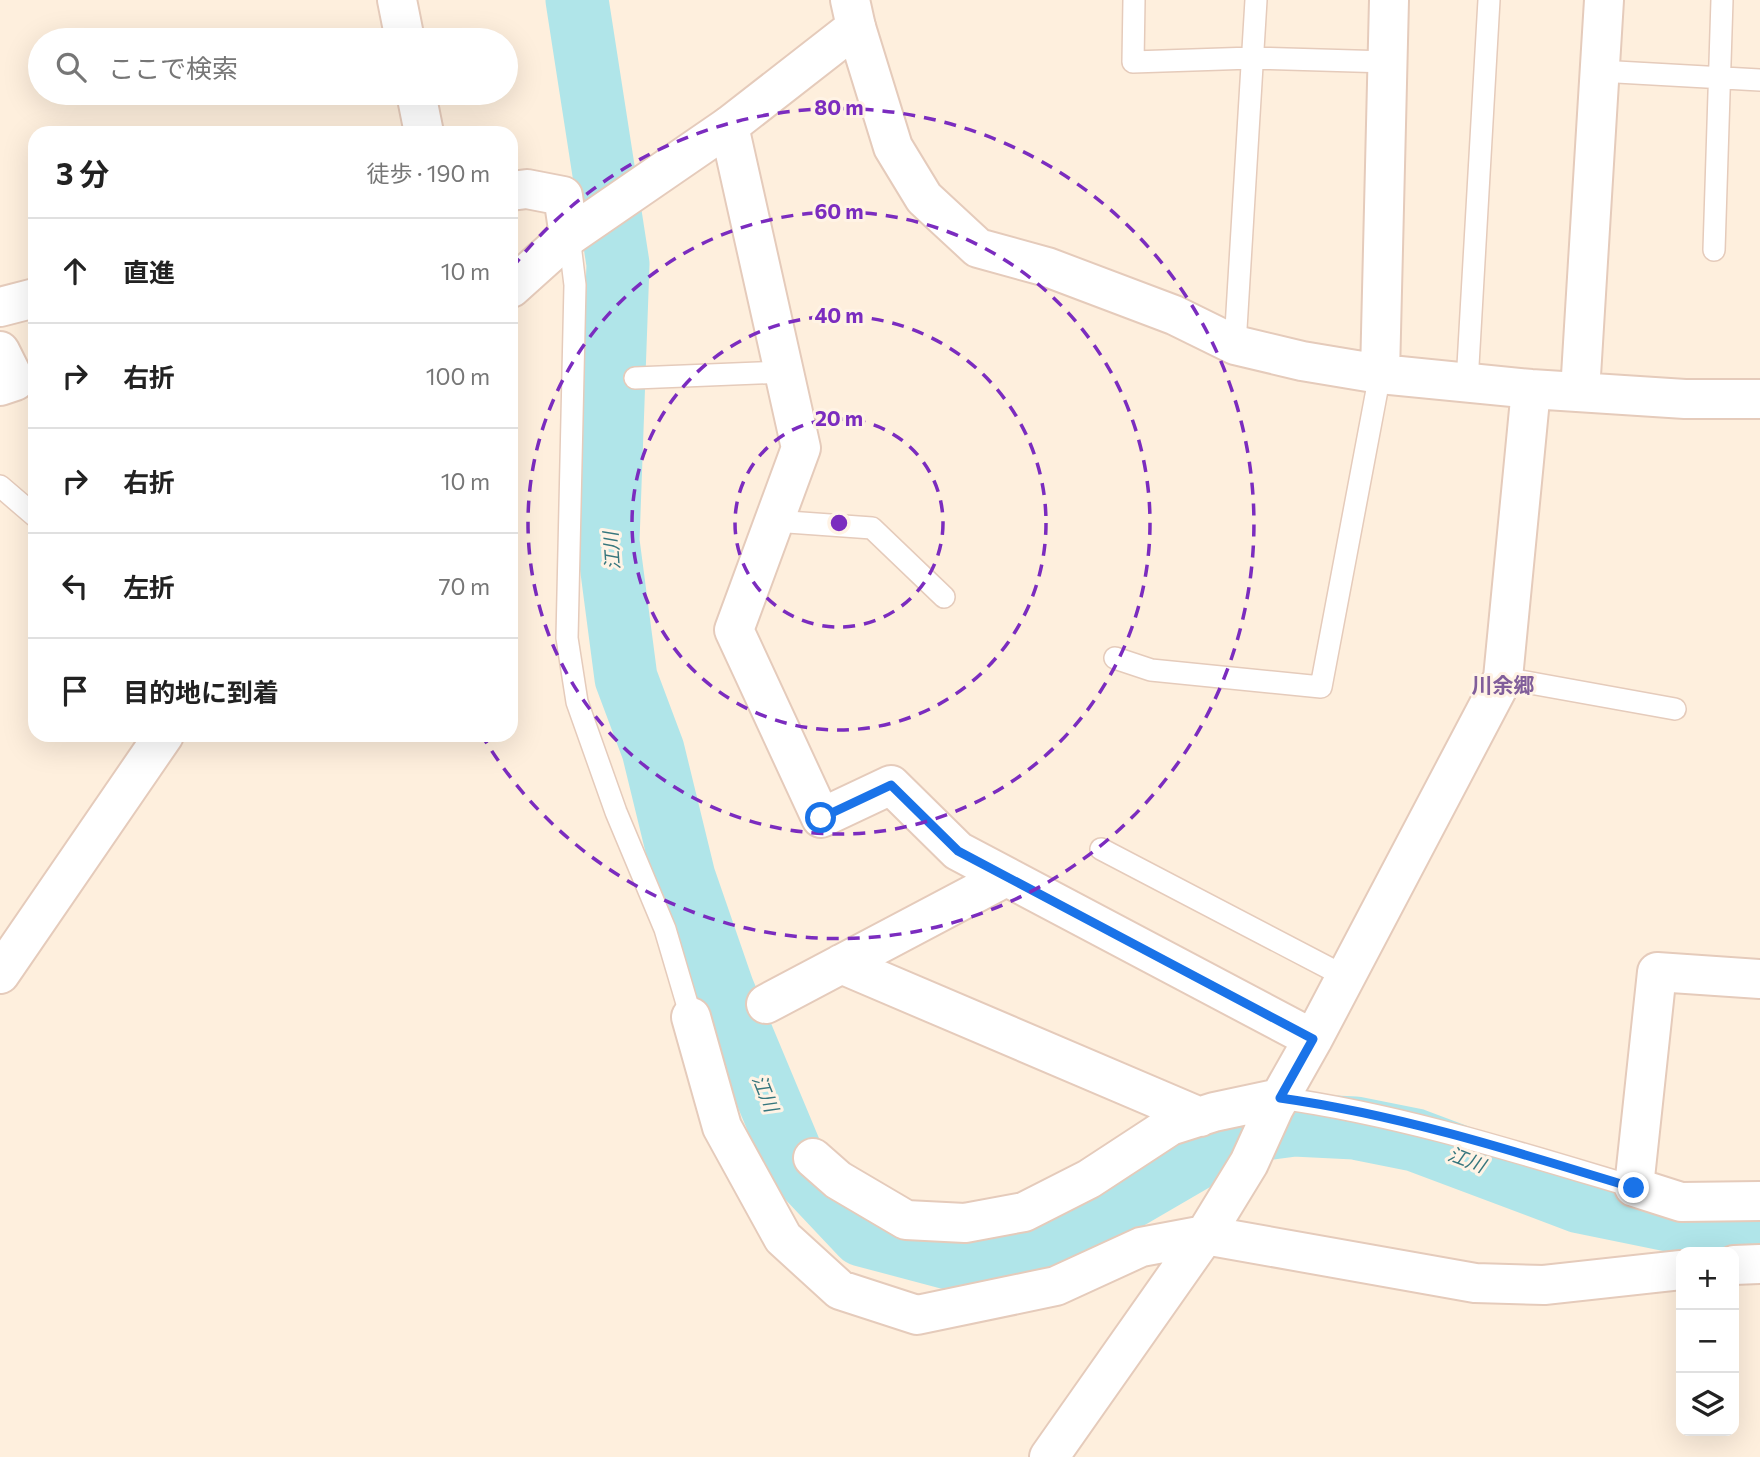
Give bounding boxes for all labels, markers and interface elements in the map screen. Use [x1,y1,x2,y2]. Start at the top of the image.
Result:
search box [28,28,518,105]
icon: search [52,48,90,86]
text: ここで検索 [108,52,238,83]
text: 80 m [814,94,864,119]
text: 3 分 [56,154,109,191]
text: 徒歩 · 190 m [366,159,490,187]
text: 60 m [814,198,864,223]
icon: ahead [56,252,94,290]
text: 直進 [123,256,175,287]
text: 10 m [441,257,490,285]
text: 40 m [814,302,864,327]
icon: right [56,357,94,395]
text: 右折 [123,361,175,392]
text: 100 m [426,362,490,390]
text: 20 m [815,405,863,430]
icon: right [56,462,94,500]
text: 右折 [123,466,175,497]
text: 10 m [441,467,490,495]
centre of rings [827,511,851,535]
water label: 江川 [598,529,624,571]
icon: left [56,567,94,605]
text: 左折 [123,571,175,602]
text: 70 m [438,572,490,600]
icon: arrive [56,672,94,710]
district label: 川余郷 [1472,672,1535,697]
text: 目的地に到着 [123,676,279,707]
route start [805,802,836,833]
water label: 江川 [748,1071,785,1117]
water label: 江川 [1445,1141,1491,1177]
route end [1618,1172,1649,1203]
map controls [1676,1247,1739,1436]
button: + [1676,1247,1739,1310]
button: − [1676,1310,1739,1373]
button: layers [1676,1373,1739,1436]

